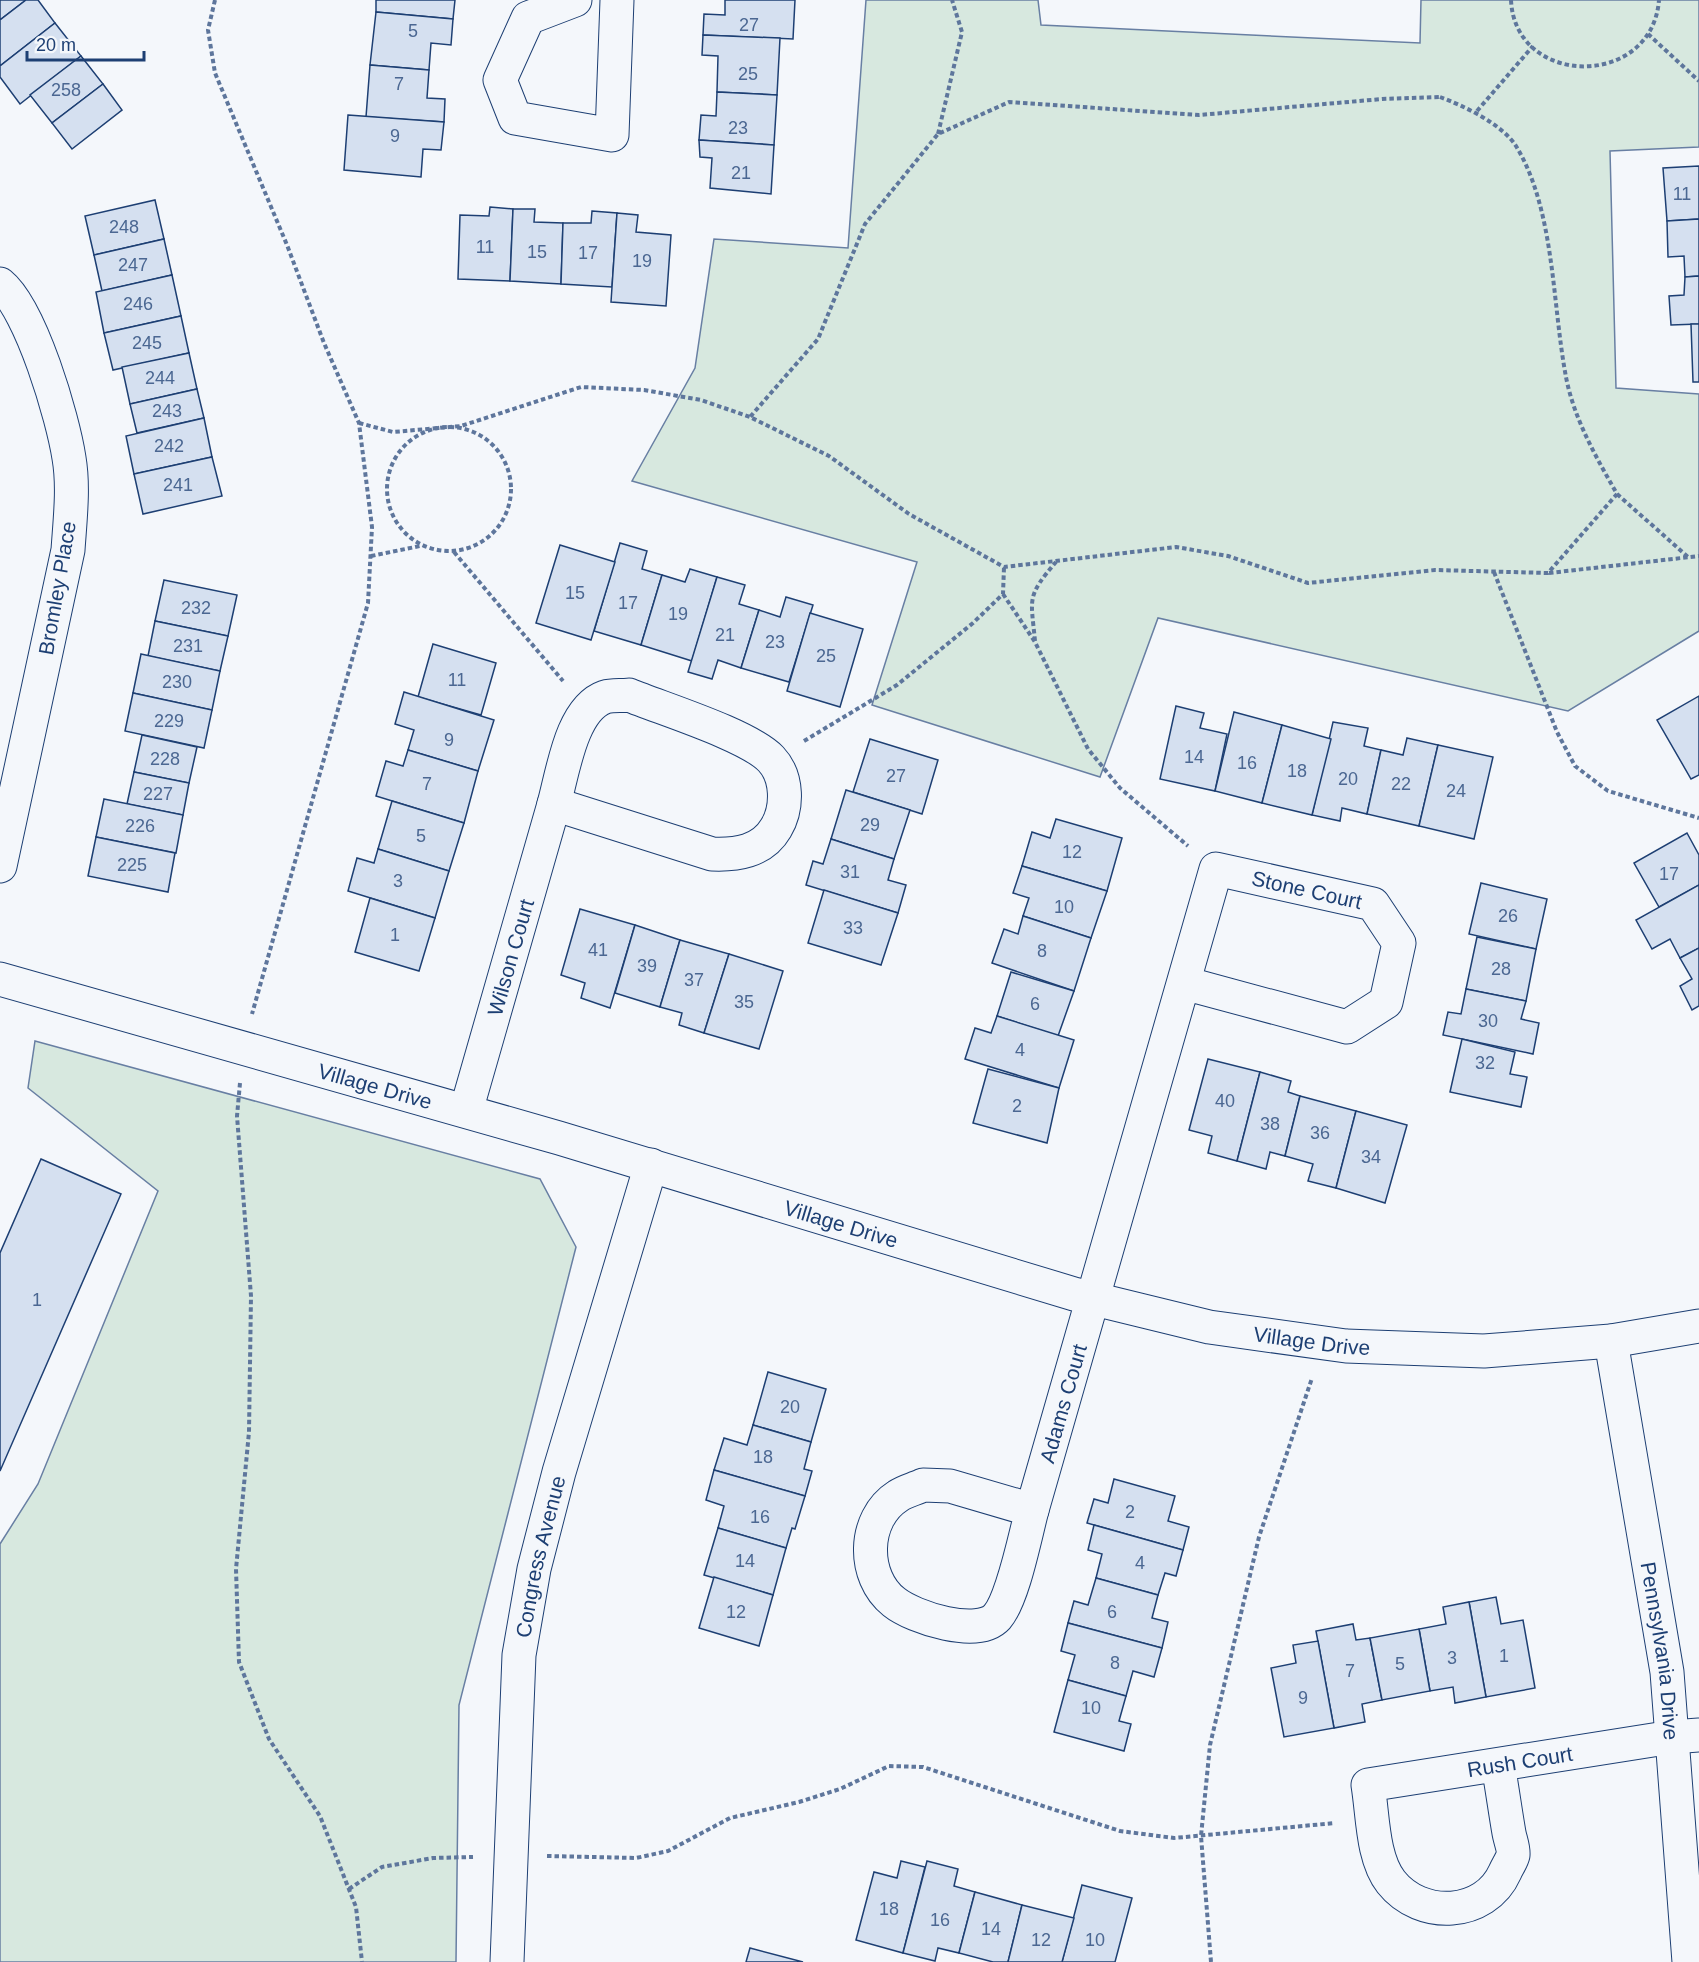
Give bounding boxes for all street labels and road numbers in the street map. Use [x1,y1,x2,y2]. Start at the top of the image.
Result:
street label: Bromley Place [34,519,80,657]
street label: Stone Court [1250,866,1364,913]
street label: Wilson Court [482,896,538,1018]
street label: Village Drive [315,1059,435,1113]
street label: Village Drive [782,1195,901,1252]
street label: Village Drive [1252,1322,1371,1358]
street label: Adams Court [1035,1341,1091,1465]
street label: Congress Avenue [511,1473,569,1639]
street label: Pennsylvania Drive [1637,1560,1684,1741]
street label: Rush Court [1465,1741,1574,1781]

